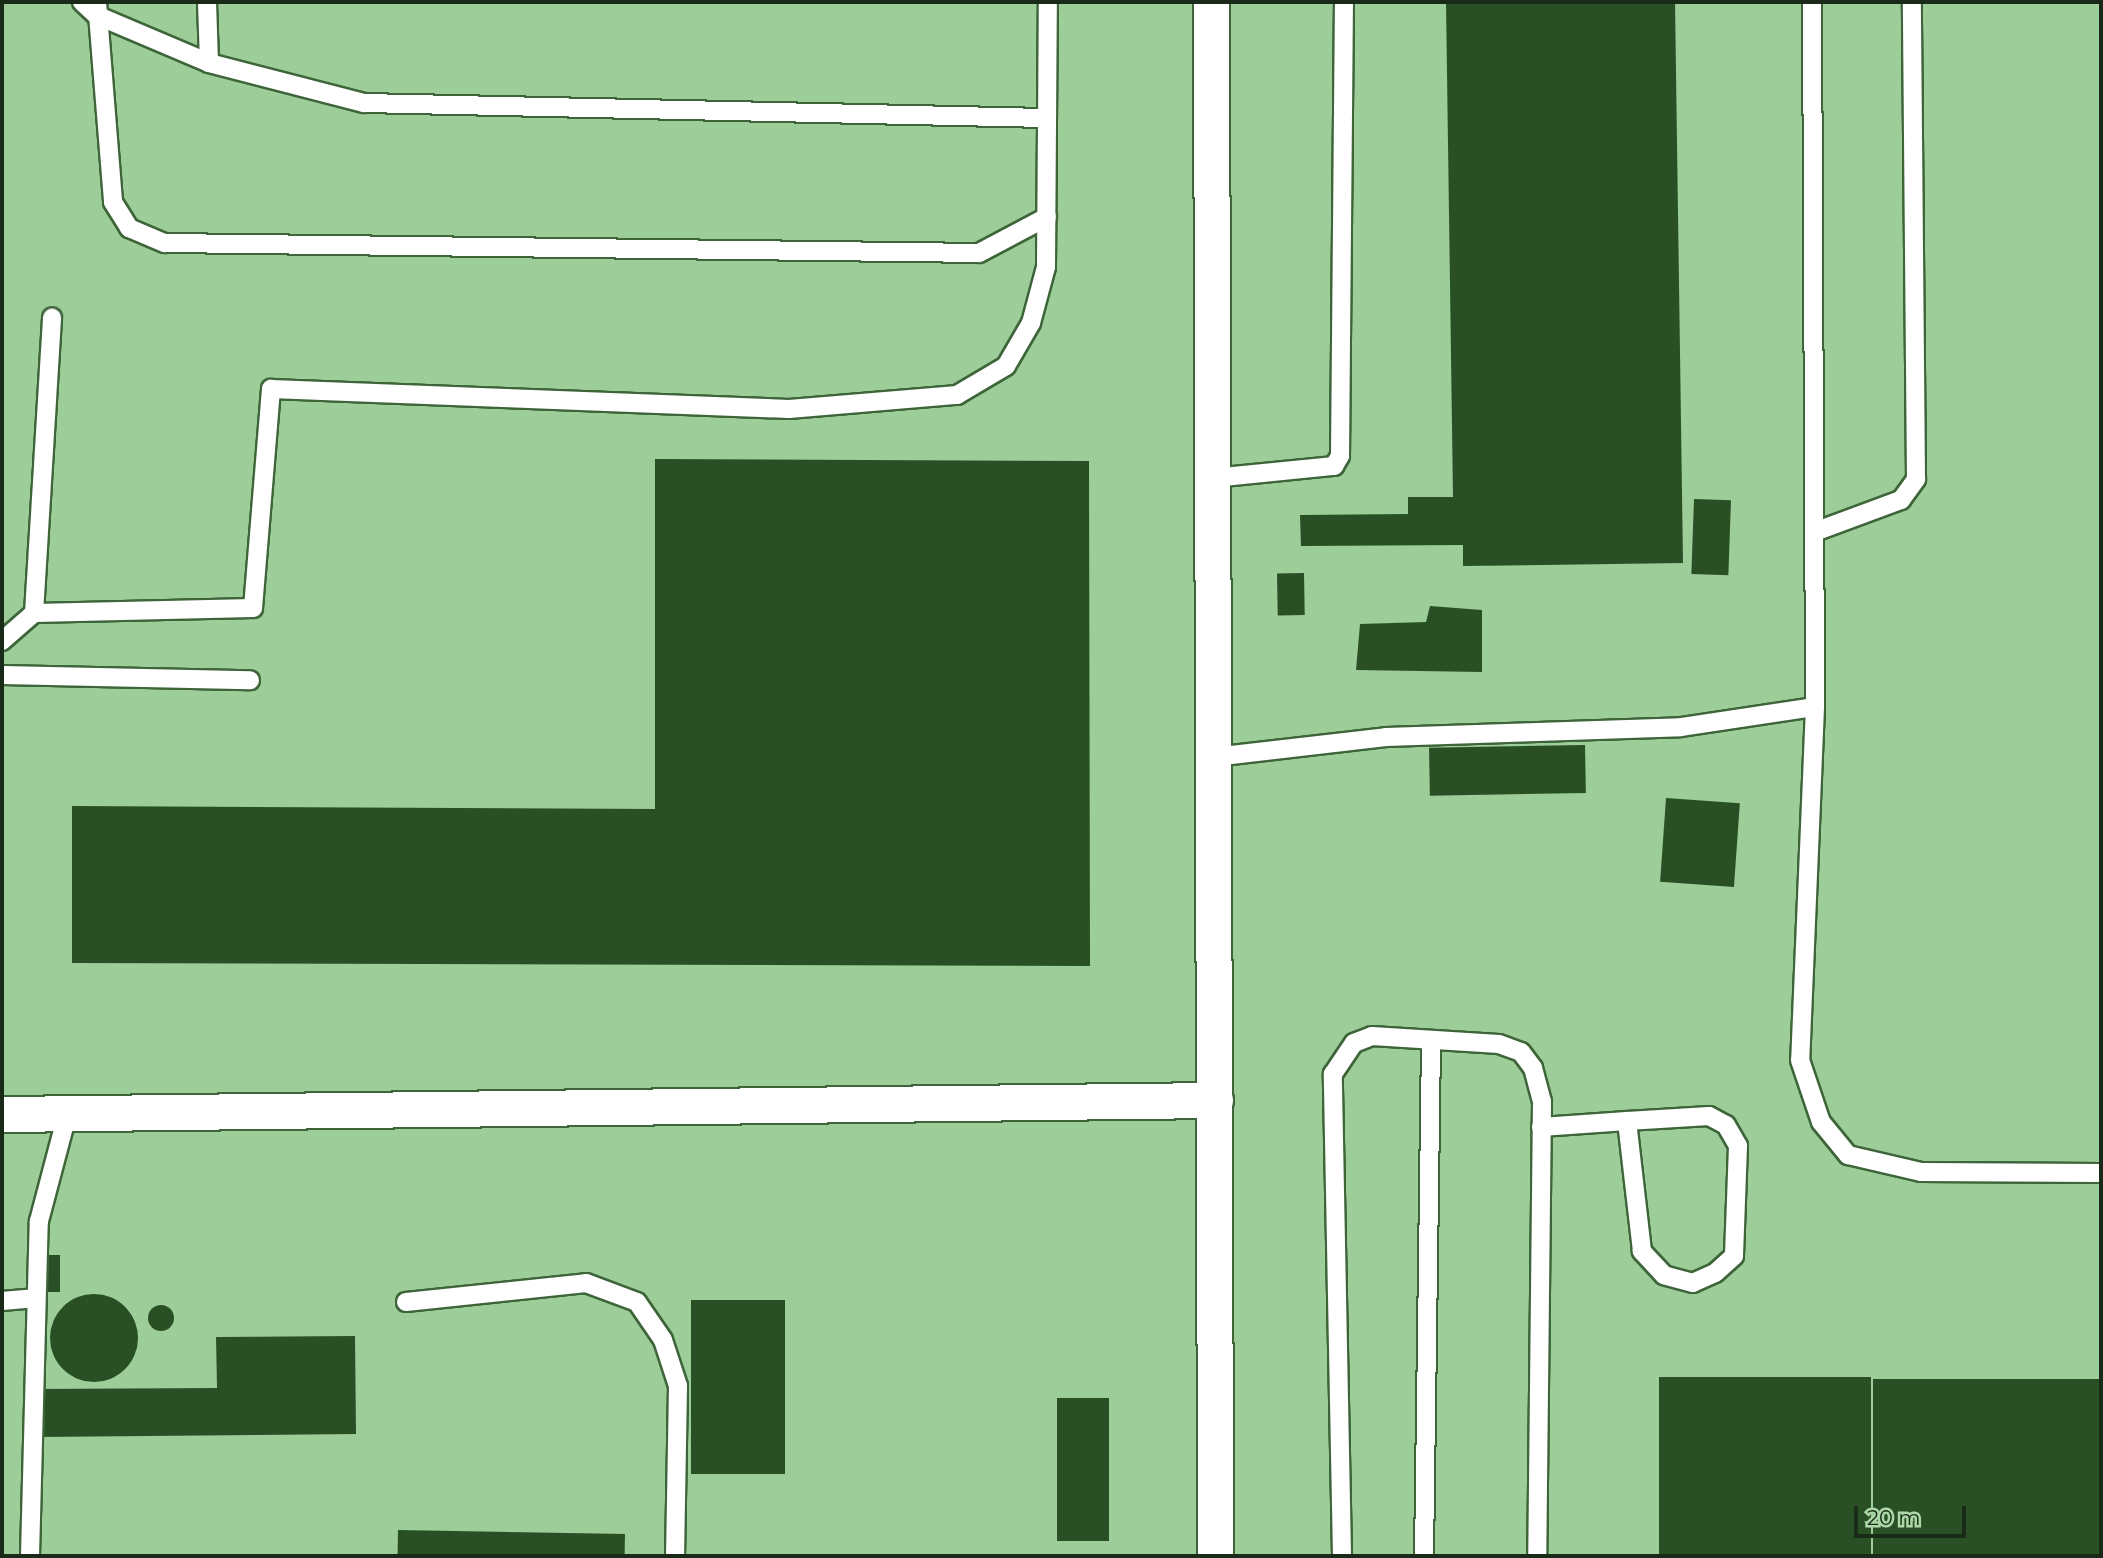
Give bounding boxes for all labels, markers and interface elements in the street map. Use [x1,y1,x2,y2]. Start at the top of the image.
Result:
scale bar [1858,1492,1970,1536]
text: 20 m [1867,1505,1921,1530]

